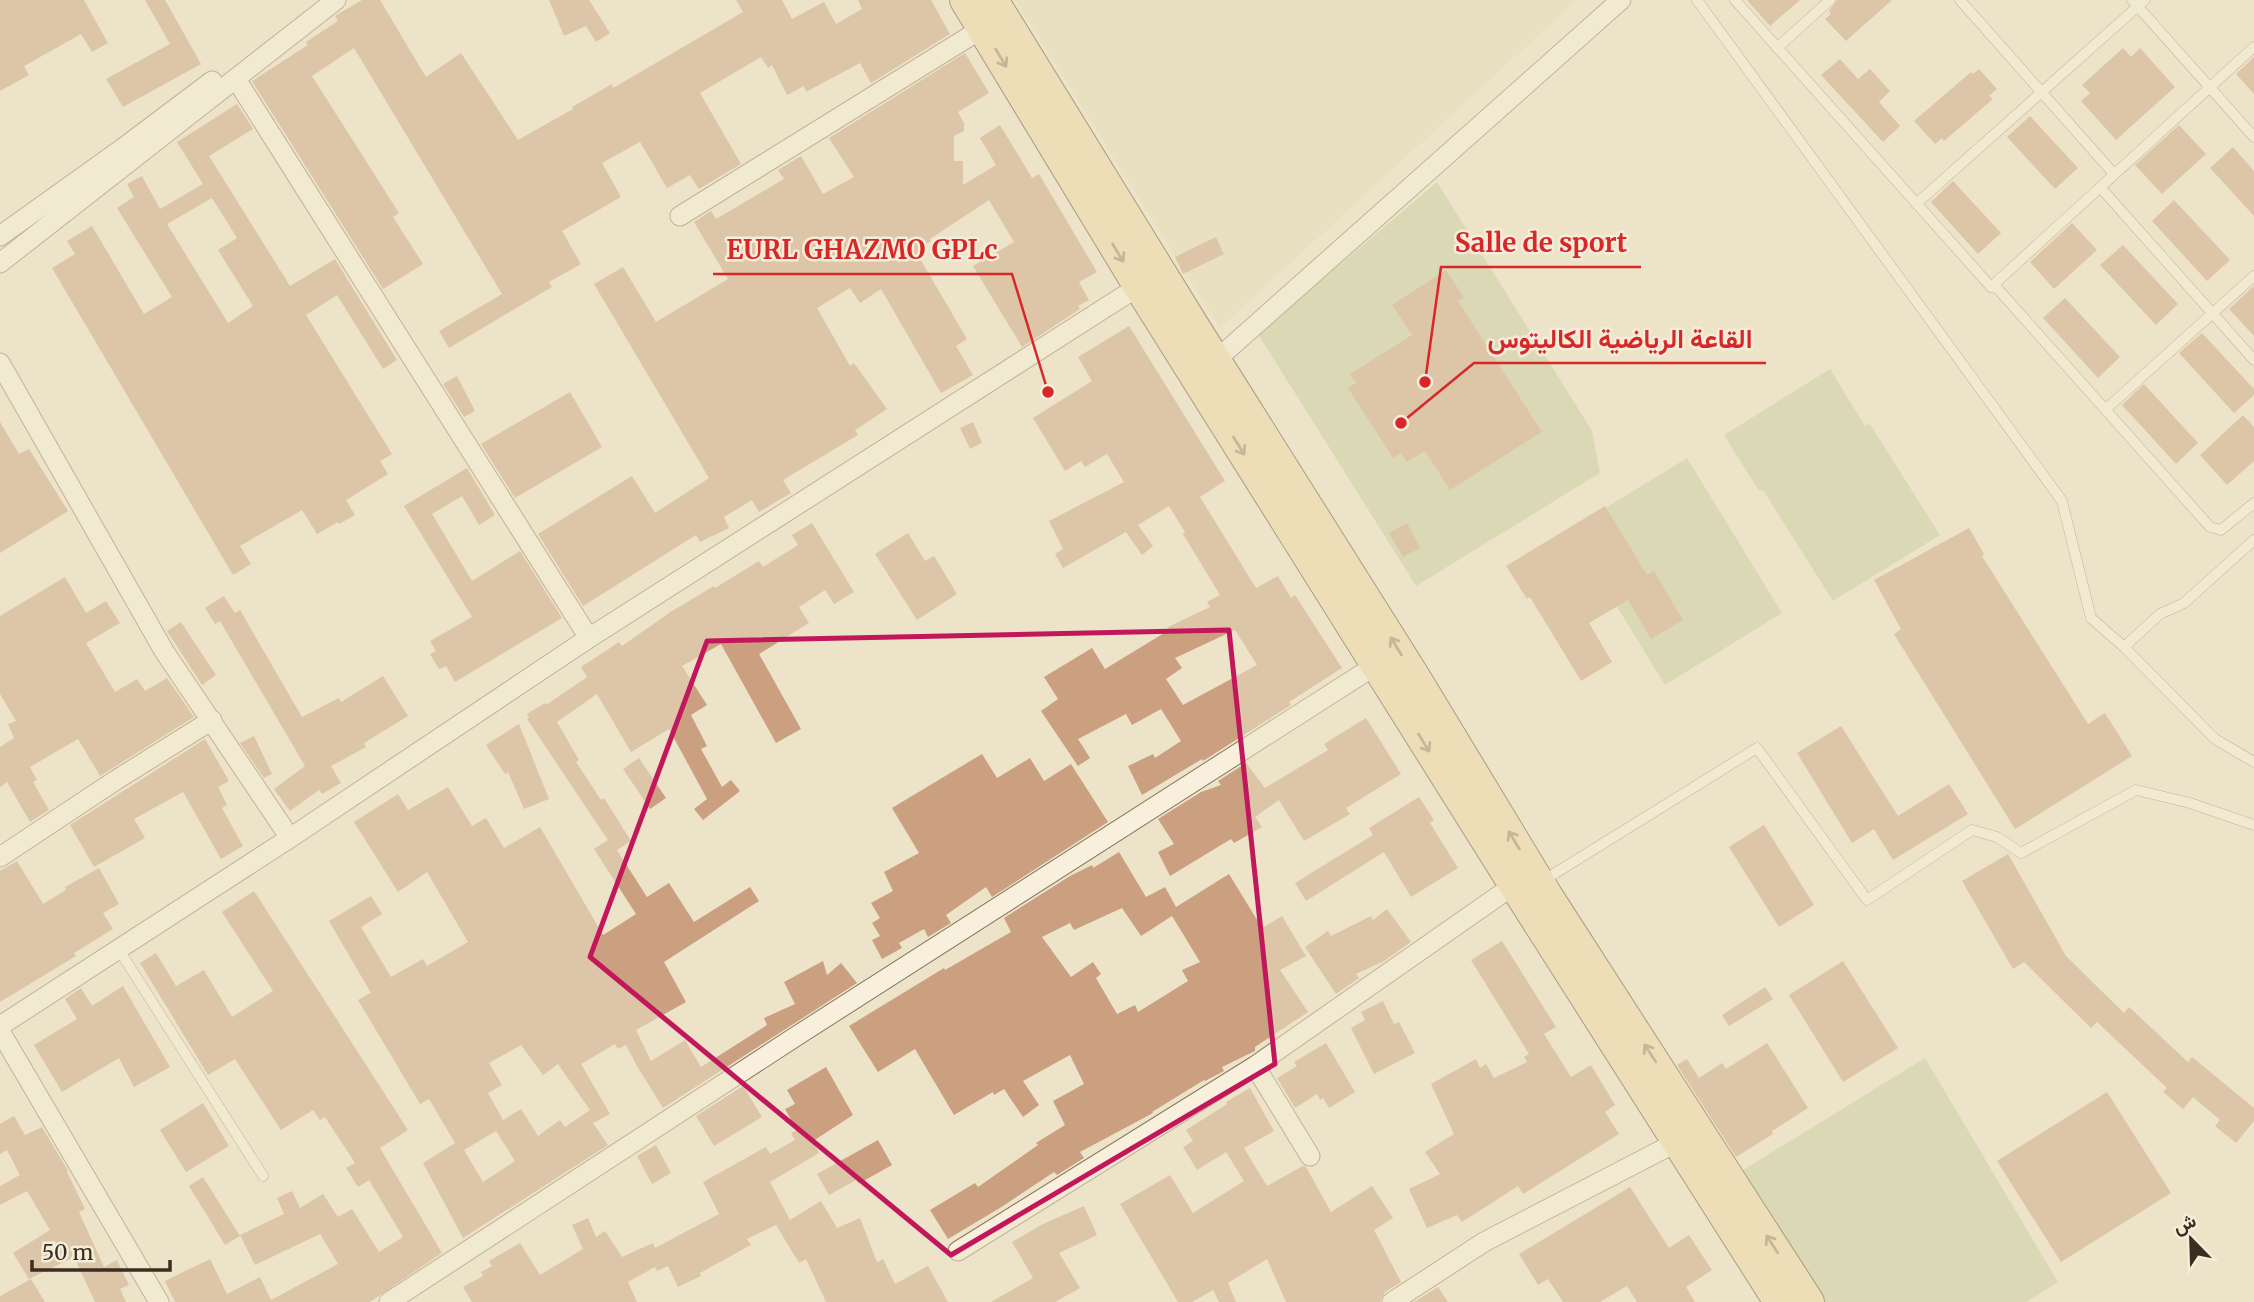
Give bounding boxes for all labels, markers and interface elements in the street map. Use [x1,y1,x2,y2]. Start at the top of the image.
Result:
one-way arrow [994,48,1008,68]
callout: Salle de sport [1441,220,1641,267]
text: Salle de sport [1455,226,1628,259]
callout: EURL GHAZMO GPLc [713,227,1012,274]
text: EURL GHAZMO GPLc [726,233,998,266]
one-way arrow [1112,242,1126,262]
callout: القاعة الرياضية الكاليتوس [1474,316,1766,363]
text: القاعة الرياضية الكاليتوس [1488,322,1752,355]
one-way arrow [1232,436,1246,456]
one-way arrow [1388,637,1403,656]
one-way arrow [1418,732,1432,752]
one-way arrow [1507,831,1521,851]
one-way arrow [1642,1044,1657,1063]
north arrow [2156,1204,2226,1274]
text: ش [2169,1208,2200,1239]
scale bar [32,1228,170,1272]
one-way arrow [1765,1235,1779,1255]
text: 50 m [42,1239,93,1266]

